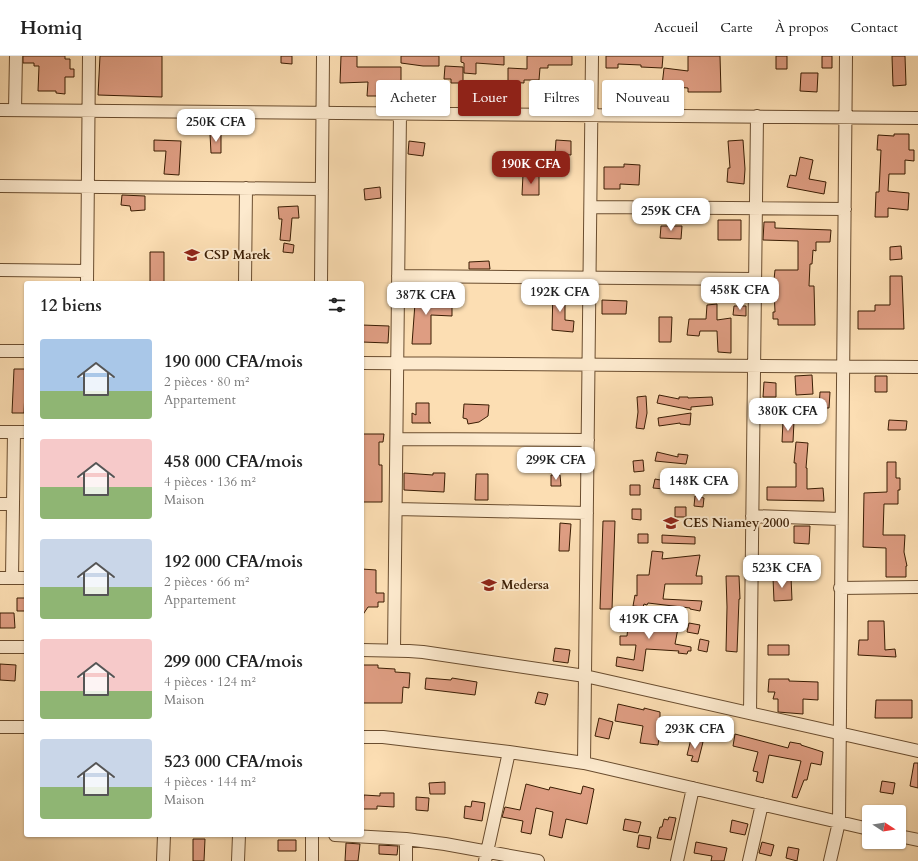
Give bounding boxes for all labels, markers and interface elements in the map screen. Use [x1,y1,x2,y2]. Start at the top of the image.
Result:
text: Homiq [20,15,82,41]
text: Accueil [654,18,698,37]
text: Carte [720,18,753,37]
text: À propos [775,18,828,37]
text: Contact [850,18,898,37]
chip: Acheter [376,80,450,116]
chip: Louer [458,80,521,116]
chip: Filtres [529,80,594,116]
chip: Nouveau [602,80,684,116]
pin: 250K CFA [175,109,257,143]
text: 250K CFA [186,113,246,131]
pin: 190K CFA [490,151,572,185]
text: 190K CFA [501,155,561,173]
pin: 259K CFA [630,198,712,232]
text: 259K CFA [641,202,701,220]
school or university icon: CSP Marek [183,246,201,264]
place label: CSP Marek [204,246,271,264]
pin: 458K CFA [699,277,781,311]
pin: 192K CFA [519,279,601,313]
text: 458K CFA [710,281,770,299]
pin: 387K CFA [385,282,467,316]
text: 192K CFA [530,283,590,301]
text: 387K CFA [396,286,456,304]
text: 12 biens [40,294,102,317]
icon: filters [326,294,348,316]
text: 190 000 CFA/mois [164,350,303,373]
icon: home [72,355,120,403]
text: 2 pièces · 80 m² [164,373,249,391]
text: Appartement [164,391,236,409]
pin: 380K CFA [747,398,829,432]
text: 380K CFA [758,402,818,420]
pin: 299K CFA [515,447,597,481]
text: 458 000 CFA/mois [164,450,303,473]
text: 299K CFA [526,451,586,469]
icon: home [72,455,120,503]
pin: 148K CFA [658,468,740,502]
text: 148K CFA [669,472,729,490]
text: 4 pièces · 136 m² [164,473,256,491]
text: Maison [164,491,204,509]
school or university icon: CES Niamey 2000 [662,514,680,532]
place label: CES Niamey 2000 [683,514,790,532]
text: 192 000 CFA/mois [164,550,303,573]
icon: home [72,555,120,603]
pin: 523K CFA [741,555,823,589]
text: 523K CFA [752,559,812,577]
text: 2 pièces · 66 m² [164,573,249,591]
school or university icon: Medersa [480,576,498,594]
place label: Medersa [501,576,550,594]
text: Appartement [164,591,236,609]
pin: 419K CFA [608,606,690,640]
text: 419K CFA [619,610,679,628]
text: 299 000 CFA/mois [164,650,303,673]
icon: home [72,655,120,703]
text: 4 pièces · 124 m² [164,673,256,691]
text: Maison [164,691,204,709]
pin: 293K CFA [654,716,736,750]
text: 293K CFA [665,720,725,738]
text: 523 000 CFA/mois [164,750,303,773]
icon: home [72,755,120,803]
text: 4 pièces · 144 m² [164,773,256,791]
text: Maison [164,791,204,809]
north arrow [862,805,906,849]
map controls [862,805,906,849]

